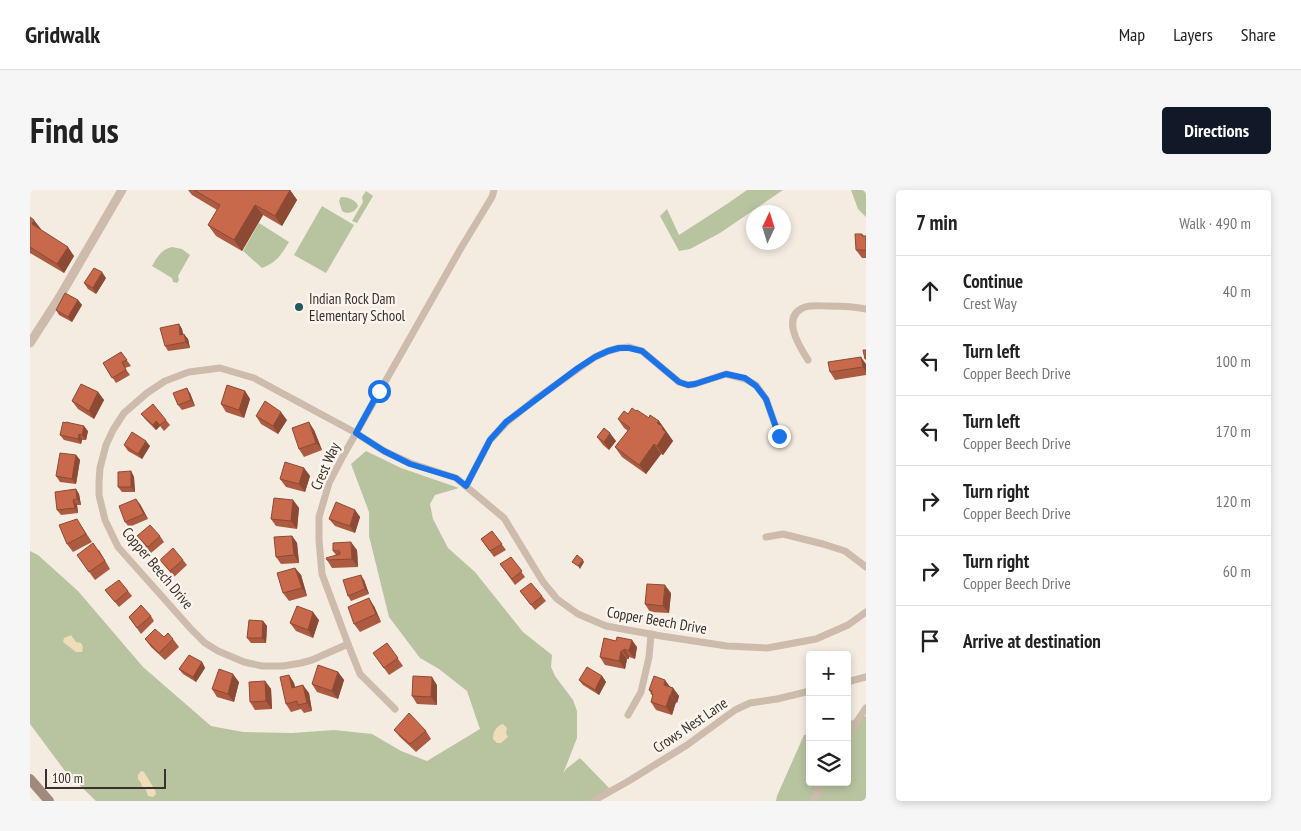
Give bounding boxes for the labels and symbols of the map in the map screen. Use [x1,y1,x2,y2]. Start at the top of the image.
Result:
north arrow [746,205,791,250]
place label: Indian Rock Dam Elementary School [309,289,406,325]
marker: Indian Rock Dam Elementary School [293,301,305,313]
route start [368,380,391,403]
route end [768,425,791,448]
street label: Crest Way [306,439,344,493]
street label: Copper Beech Drive [118,523,198,613]
street label: Copper Beech Drive [606,602,708,638]
street label: Crows Nest Lane [649,693,731,757]
scale bar [45,766,166,789]

